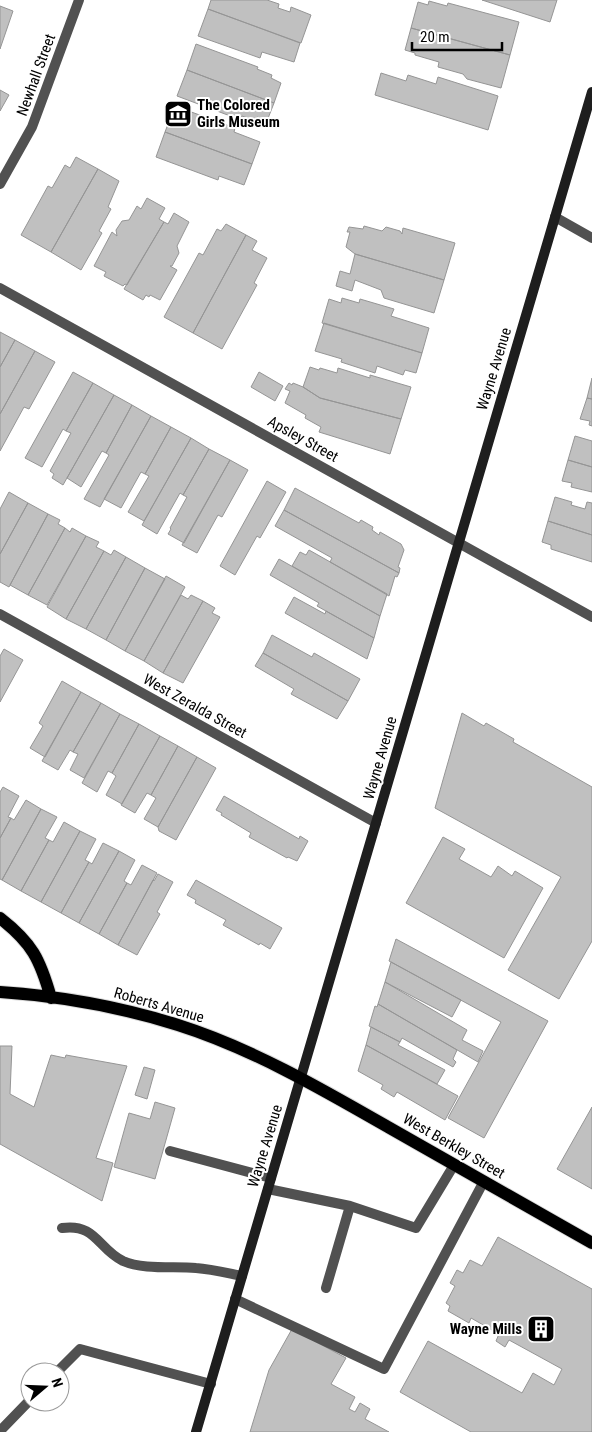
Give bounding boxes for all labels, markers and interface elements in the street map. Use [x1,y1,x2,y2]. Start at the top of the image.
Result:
scale bar [412,20,502,52]
text: 20 m [420,28,450,46]
street label: Newhall Street [13,32,59,118]
place label: The Colored Girls Museum [197,96,280,131]
museum icon: The Colored Girls Museum [163,99,193,129]
street label: Wayne Avenue [473,326,515,412]
street label: Apsley Street [264,412,342,466]
street label: West Zeralda Street [140,670,250,742]
street label: Wayne Avenue [360,714,400,802]
street label: Roberts Avenue [112,984,206,1026]
street label: Wayne Avenue [244,1103,286,1189]
street label: West Berkley Street [400,1110,508,1182]
building icon: Wayne Mills [526,1314,556,1344]
place label: Wayne Mills [450,1320,522,1338]
north arrow [20,1362,70,1412]
text: N [48,1376,66,1389]

